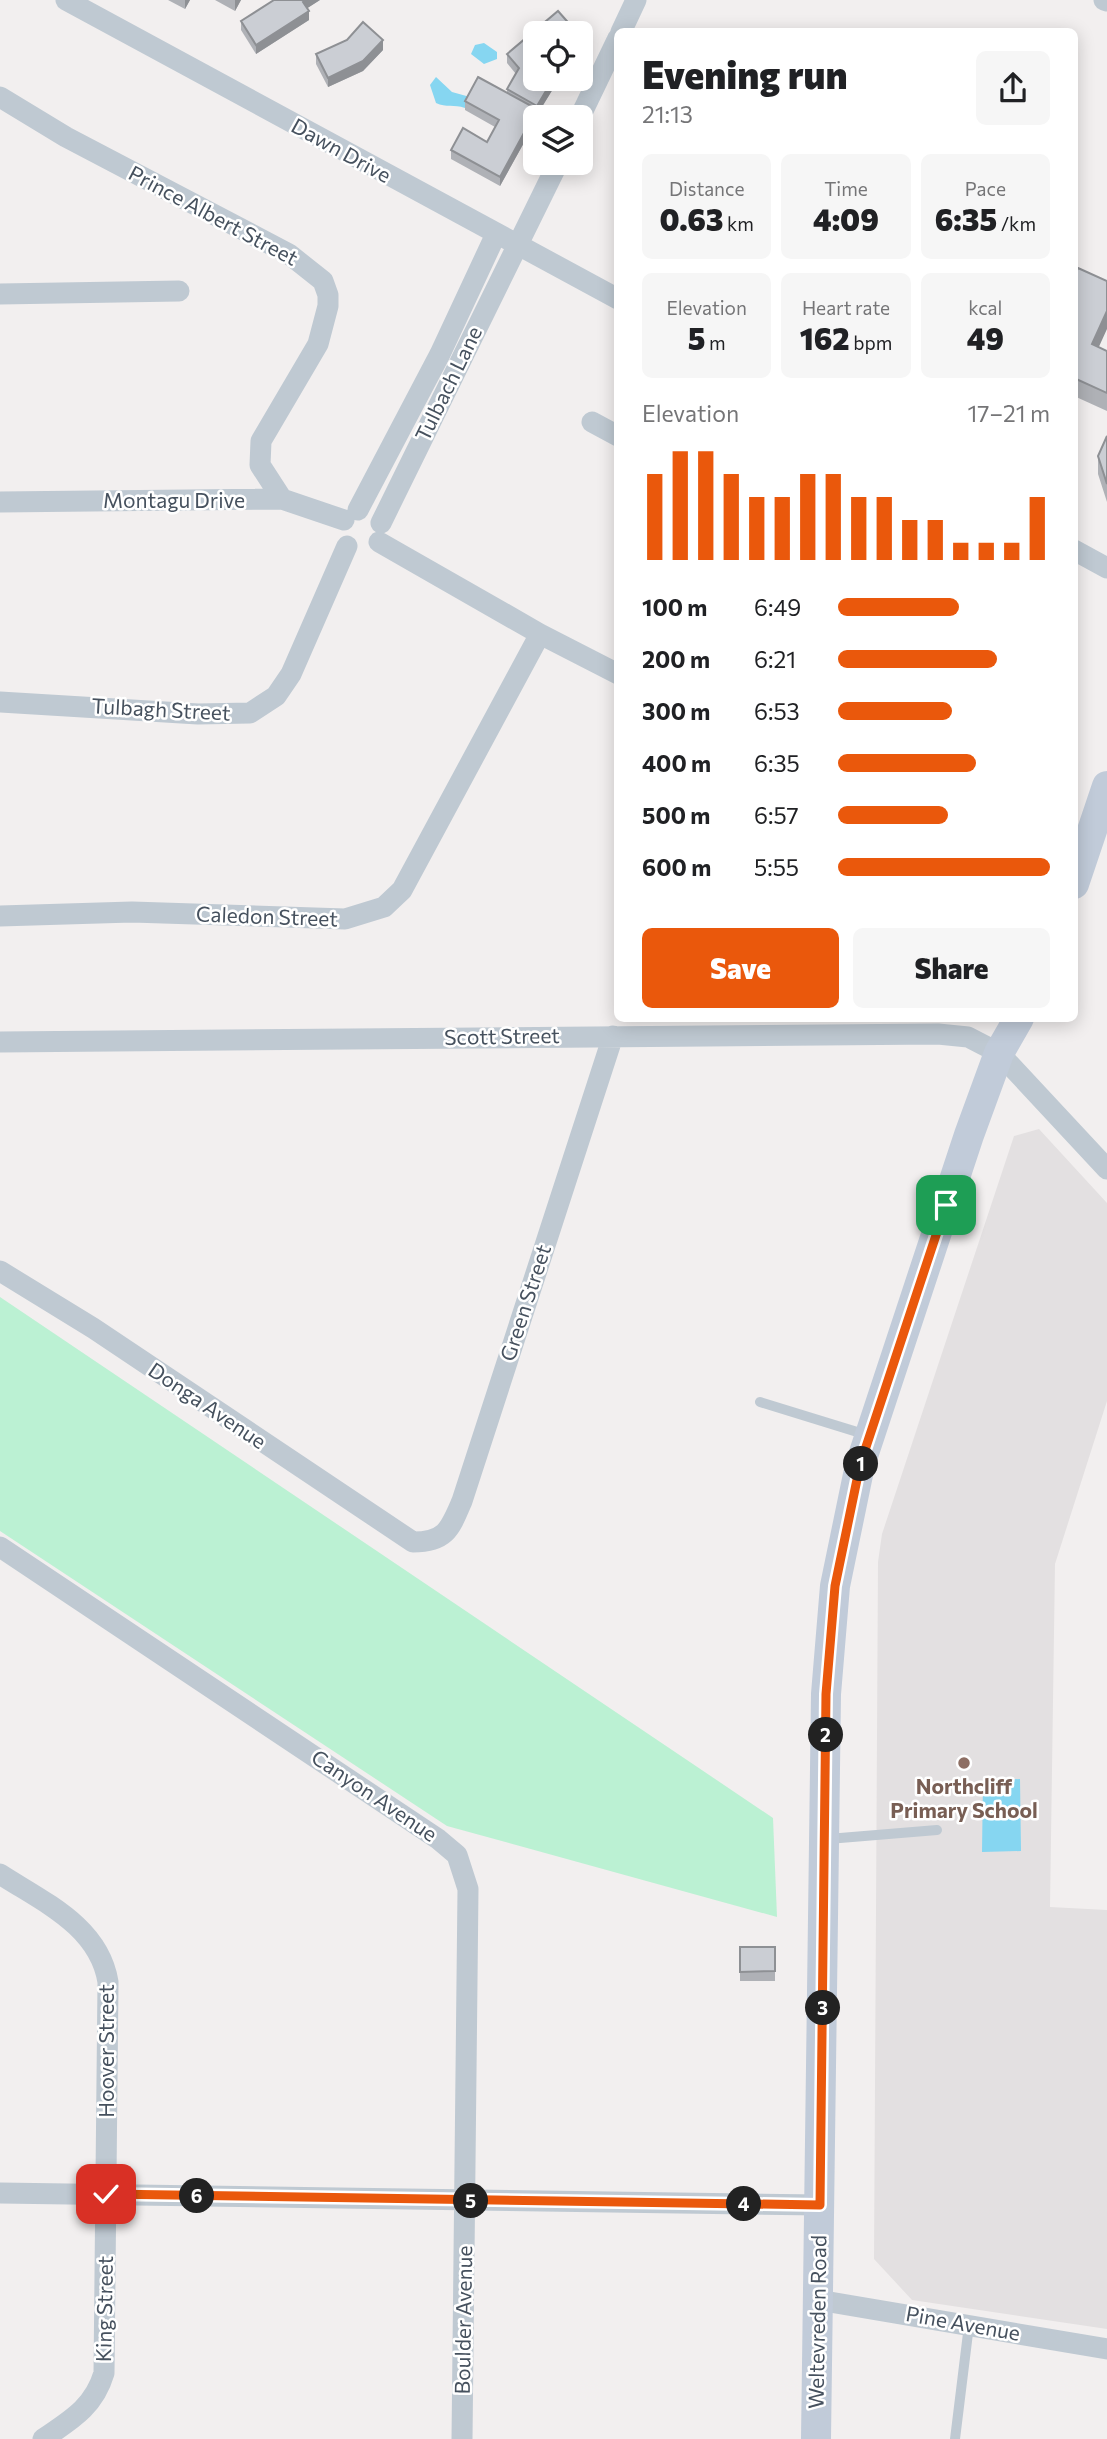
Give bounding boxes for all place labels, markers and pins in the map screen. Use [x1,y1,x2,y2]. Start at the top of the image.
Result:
pin [916,1175,976,1235]
pin: 1 [844,1446,878,1482]
pin: 2 [808,1718,844,1752]
marker: Northcliff Primary School [956,1755,972,1771]
place label: Northcliff Primary School [890,1773,1038,1822]
pin: 3 [806,1990,840,2025]
pin [76,2164,136,2224]
pin: 6 [180,2178,214,2214]
pin: 5 [454,2184,489,2218]
pin: 4 [726,2186,762,2222]

